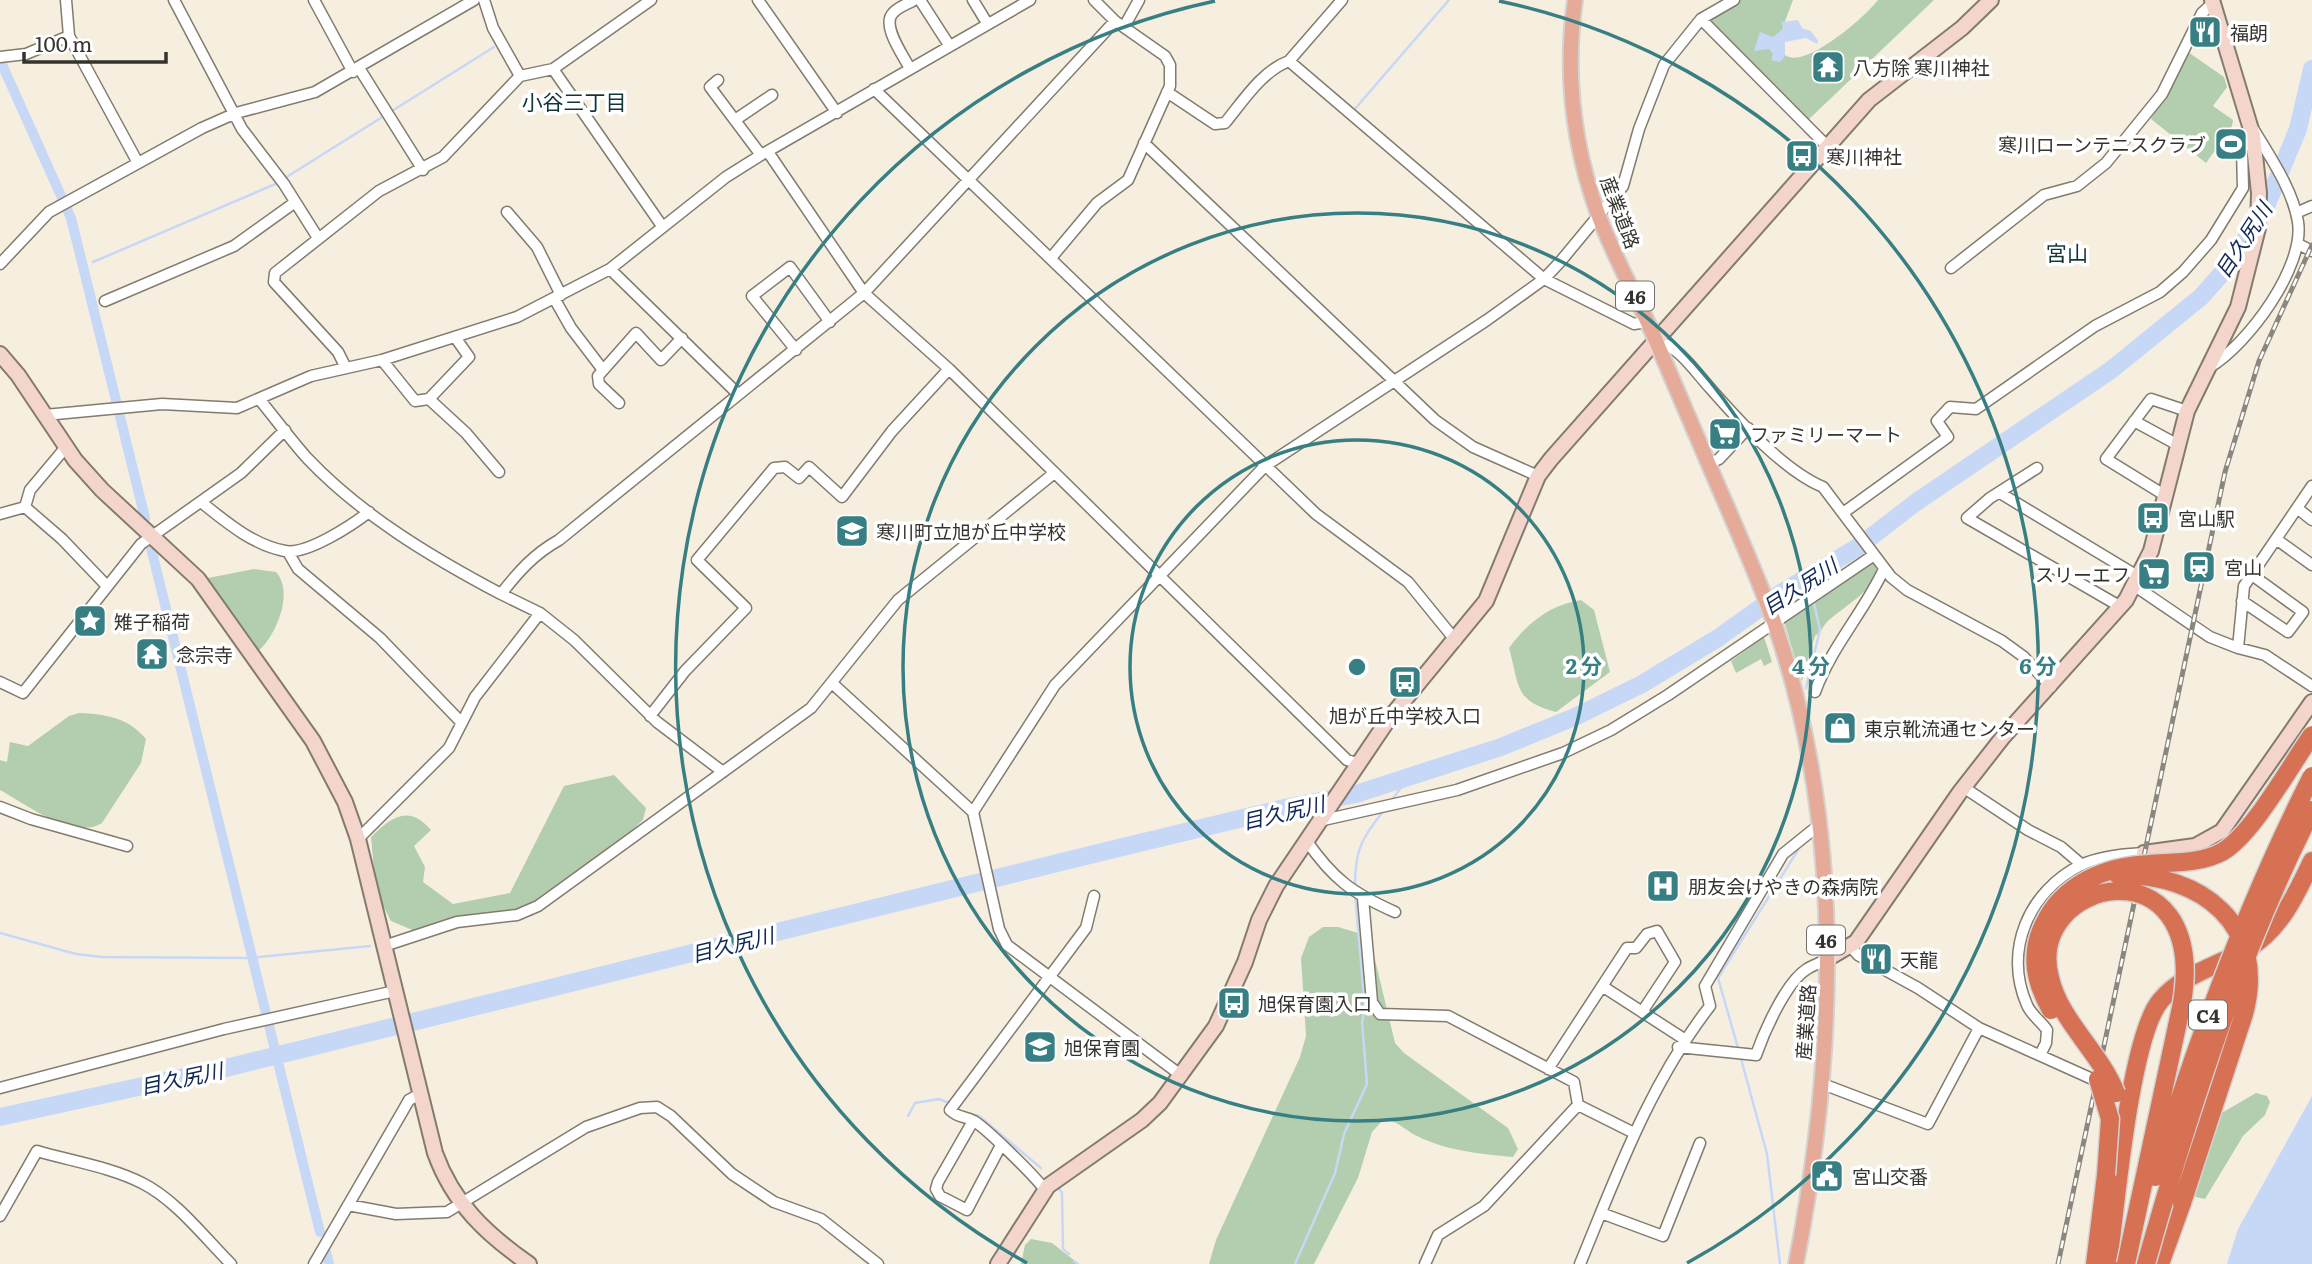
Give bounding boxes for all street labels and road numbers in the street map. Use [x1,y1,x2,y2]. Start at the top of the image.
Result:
street label: 産業道路 [1594,171,1648,253]
road number: 46 [1616,282,1654,310]
road number: 46 [1807,925,1845,954]
street label: 産業道路 [1788,983,1822,1061]
road number: C4 [2189,1000,2227,1030]

